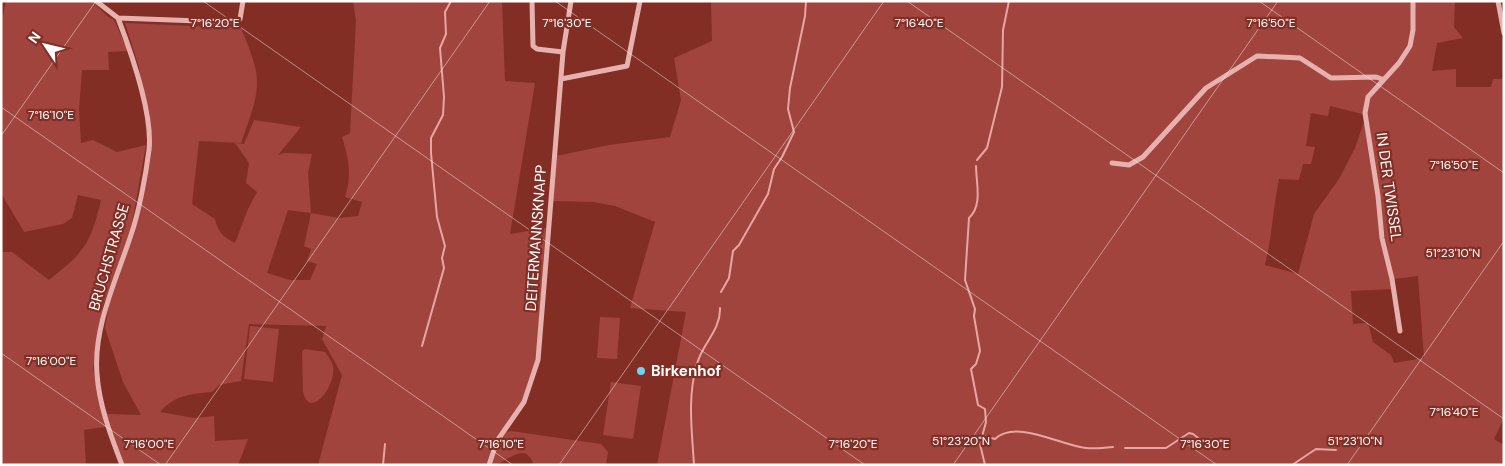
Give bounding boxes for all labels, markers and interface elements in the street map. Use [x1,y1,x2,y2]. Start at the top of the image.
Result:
text: 7°16'20"E [191,15,240,31]
text: 7°16'30"E [542,15,592,31]
text: 7°16'40"E [895,15,944,31]
text: 7°16'50"E [1246,15,1296,31]
north arrow [20,20,70,70]
text: N [24,28,45,47]
text: 7°16'10"E [28,107,74,123]
street label: IN DER TWISSEL [1371,131,1407,243]
text: 7°16'50"E [1429,157,1479,173]
street label: DEITERMANNSKNAPP [521,164,551,312]
street label: BRUCHSTRASSE [84,201,134,313]
text: 51°23'10"N [1426,245,1480,261]
text: 7°16'00"E [26,353,76,369]
place label: Birkenhof [651,361,721,381]
marker: Birkenhof [635,365,647,377]
text: 7°16'40"E [1430,404,1479,420]
text: 51°23'20"N [932,433,990,449]
text: 51°23'10"N [1328,433,1382,449]
text: 7°16'00"E [124,436,174,452]
text: 7°16'10"E [478,436,524,452]
text: 7°16'20"E [829,436,878,452]
text: 7°16'30"E [1180,436,1230,452]

